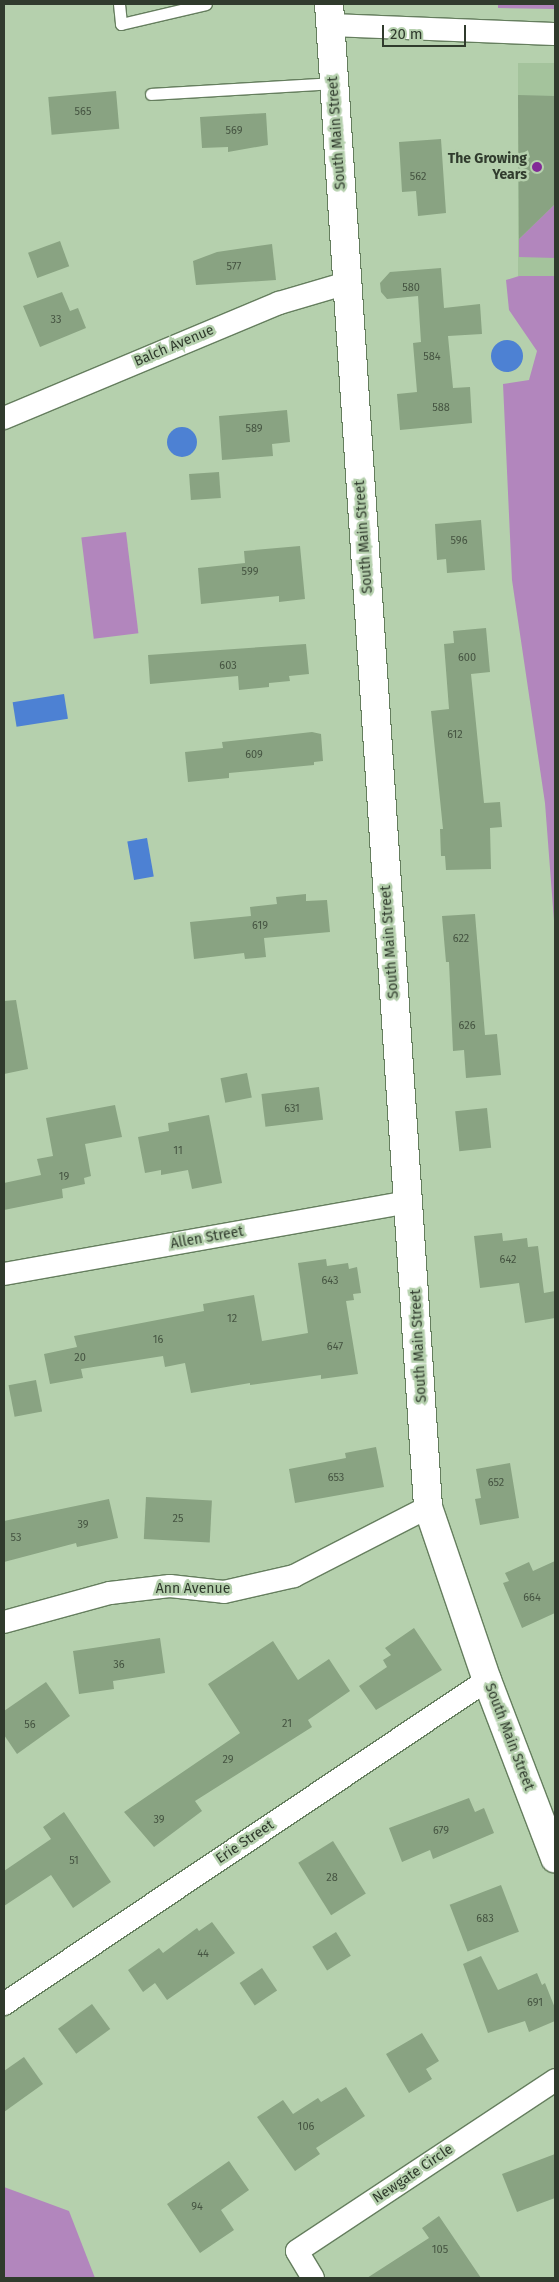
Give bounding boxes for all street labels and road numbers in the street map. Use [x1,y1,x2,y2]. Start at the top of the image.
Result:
street label: South Main Street [325,76,349,190]
street label: Balch Avenue [132,322,216,370]
street label: South Main Street [352,480,376,594]
street label: South Main Street [378,885,402,999]
street label: Allen Street [169,1223,245,1253]
street label: South Main Street [408,1289,430,1403]
street label: Ann Avenue [156,1581,230,1597]
street label: South Main Street [481,1681,537,1793]
street label: Erie Street [213,1817,277,1867]
street label: Newgate Circle [370,2141,456,2207]

